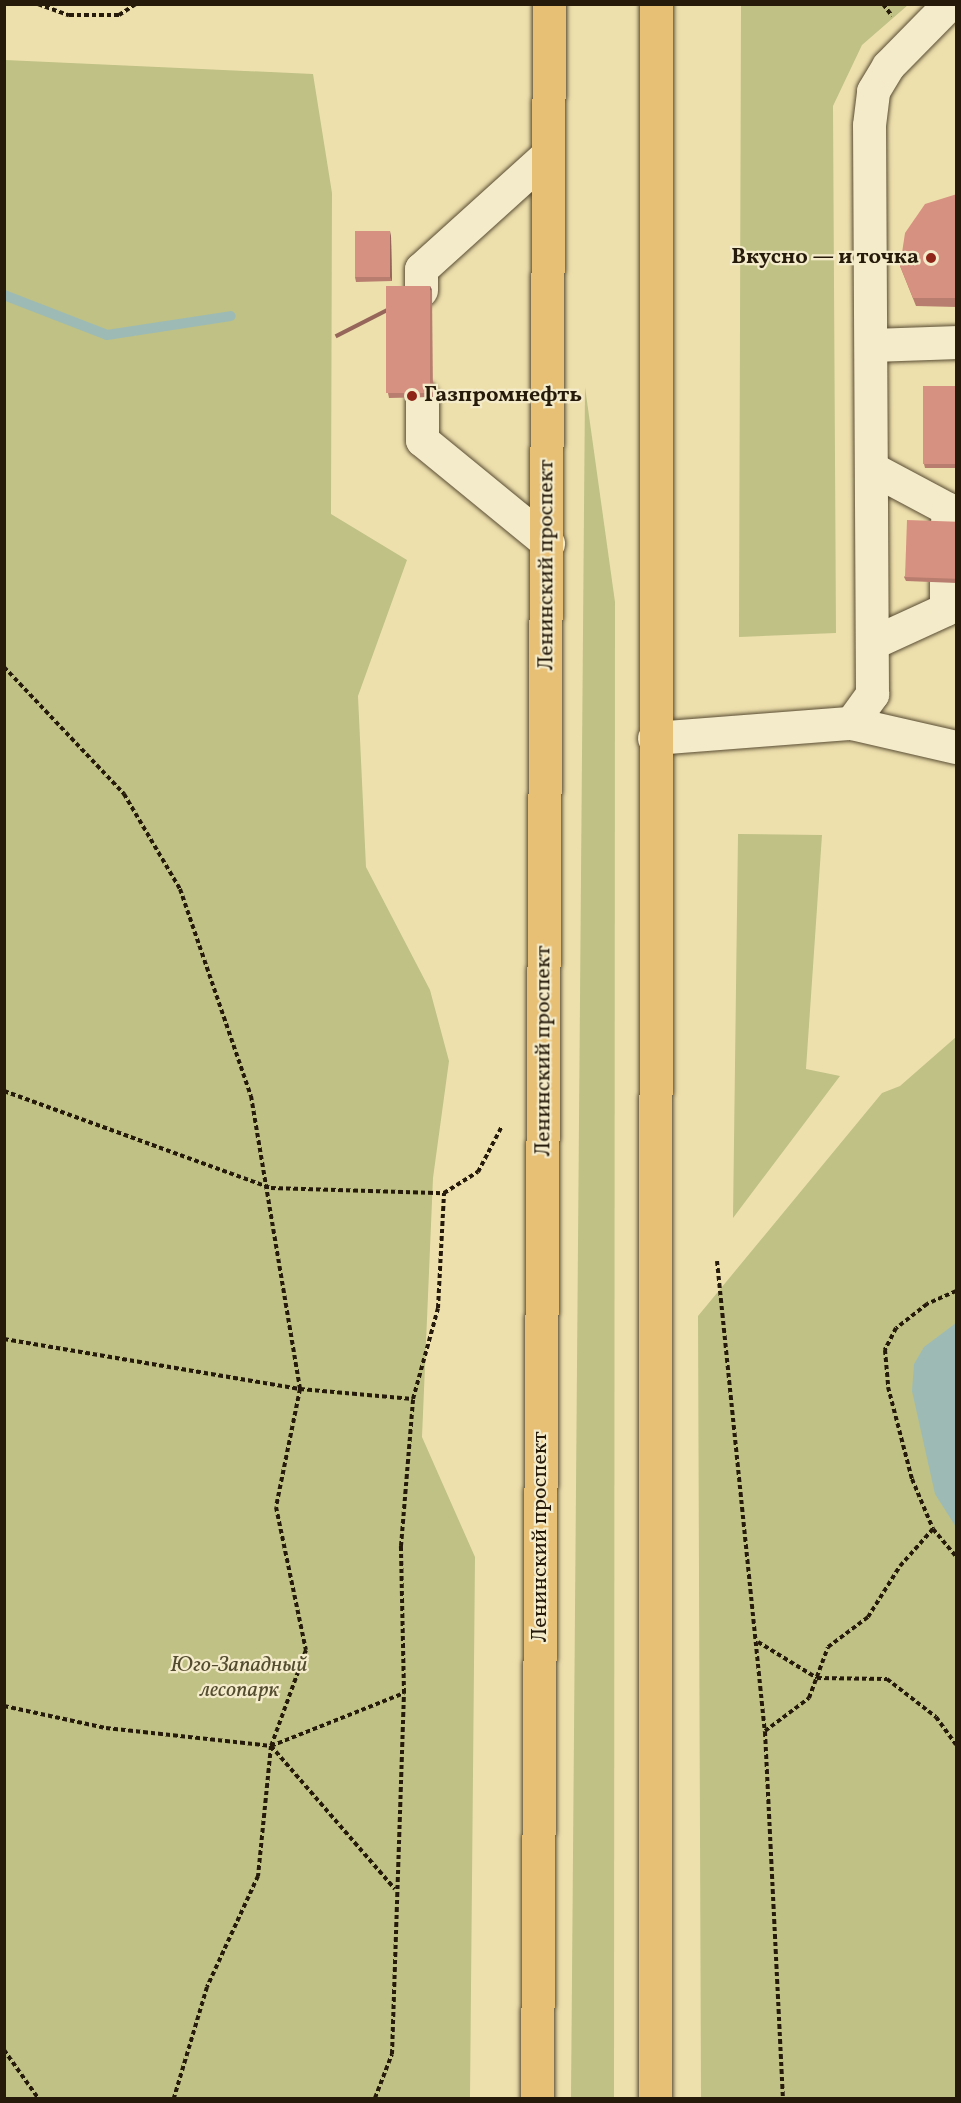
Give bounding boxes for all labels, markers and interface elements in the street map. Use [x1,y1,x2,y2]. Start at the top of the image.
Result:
place label: Вкусно — и точка [730,245,919,271]
marker: Вкусно — и точка [924,251,938,265]
place label: Газпромнефть [424,383,582,409]
marker: Газпромнефть [405,389,419,403]
street label: Ленинский проспект [534,459,560,671]
street label: Ленинский проспект [531,945,557,1157]
street label: Ленинский проспект [528,1431,554,1643]
park label: Юго-Западный лесопарк [171,1652,307,1704]

